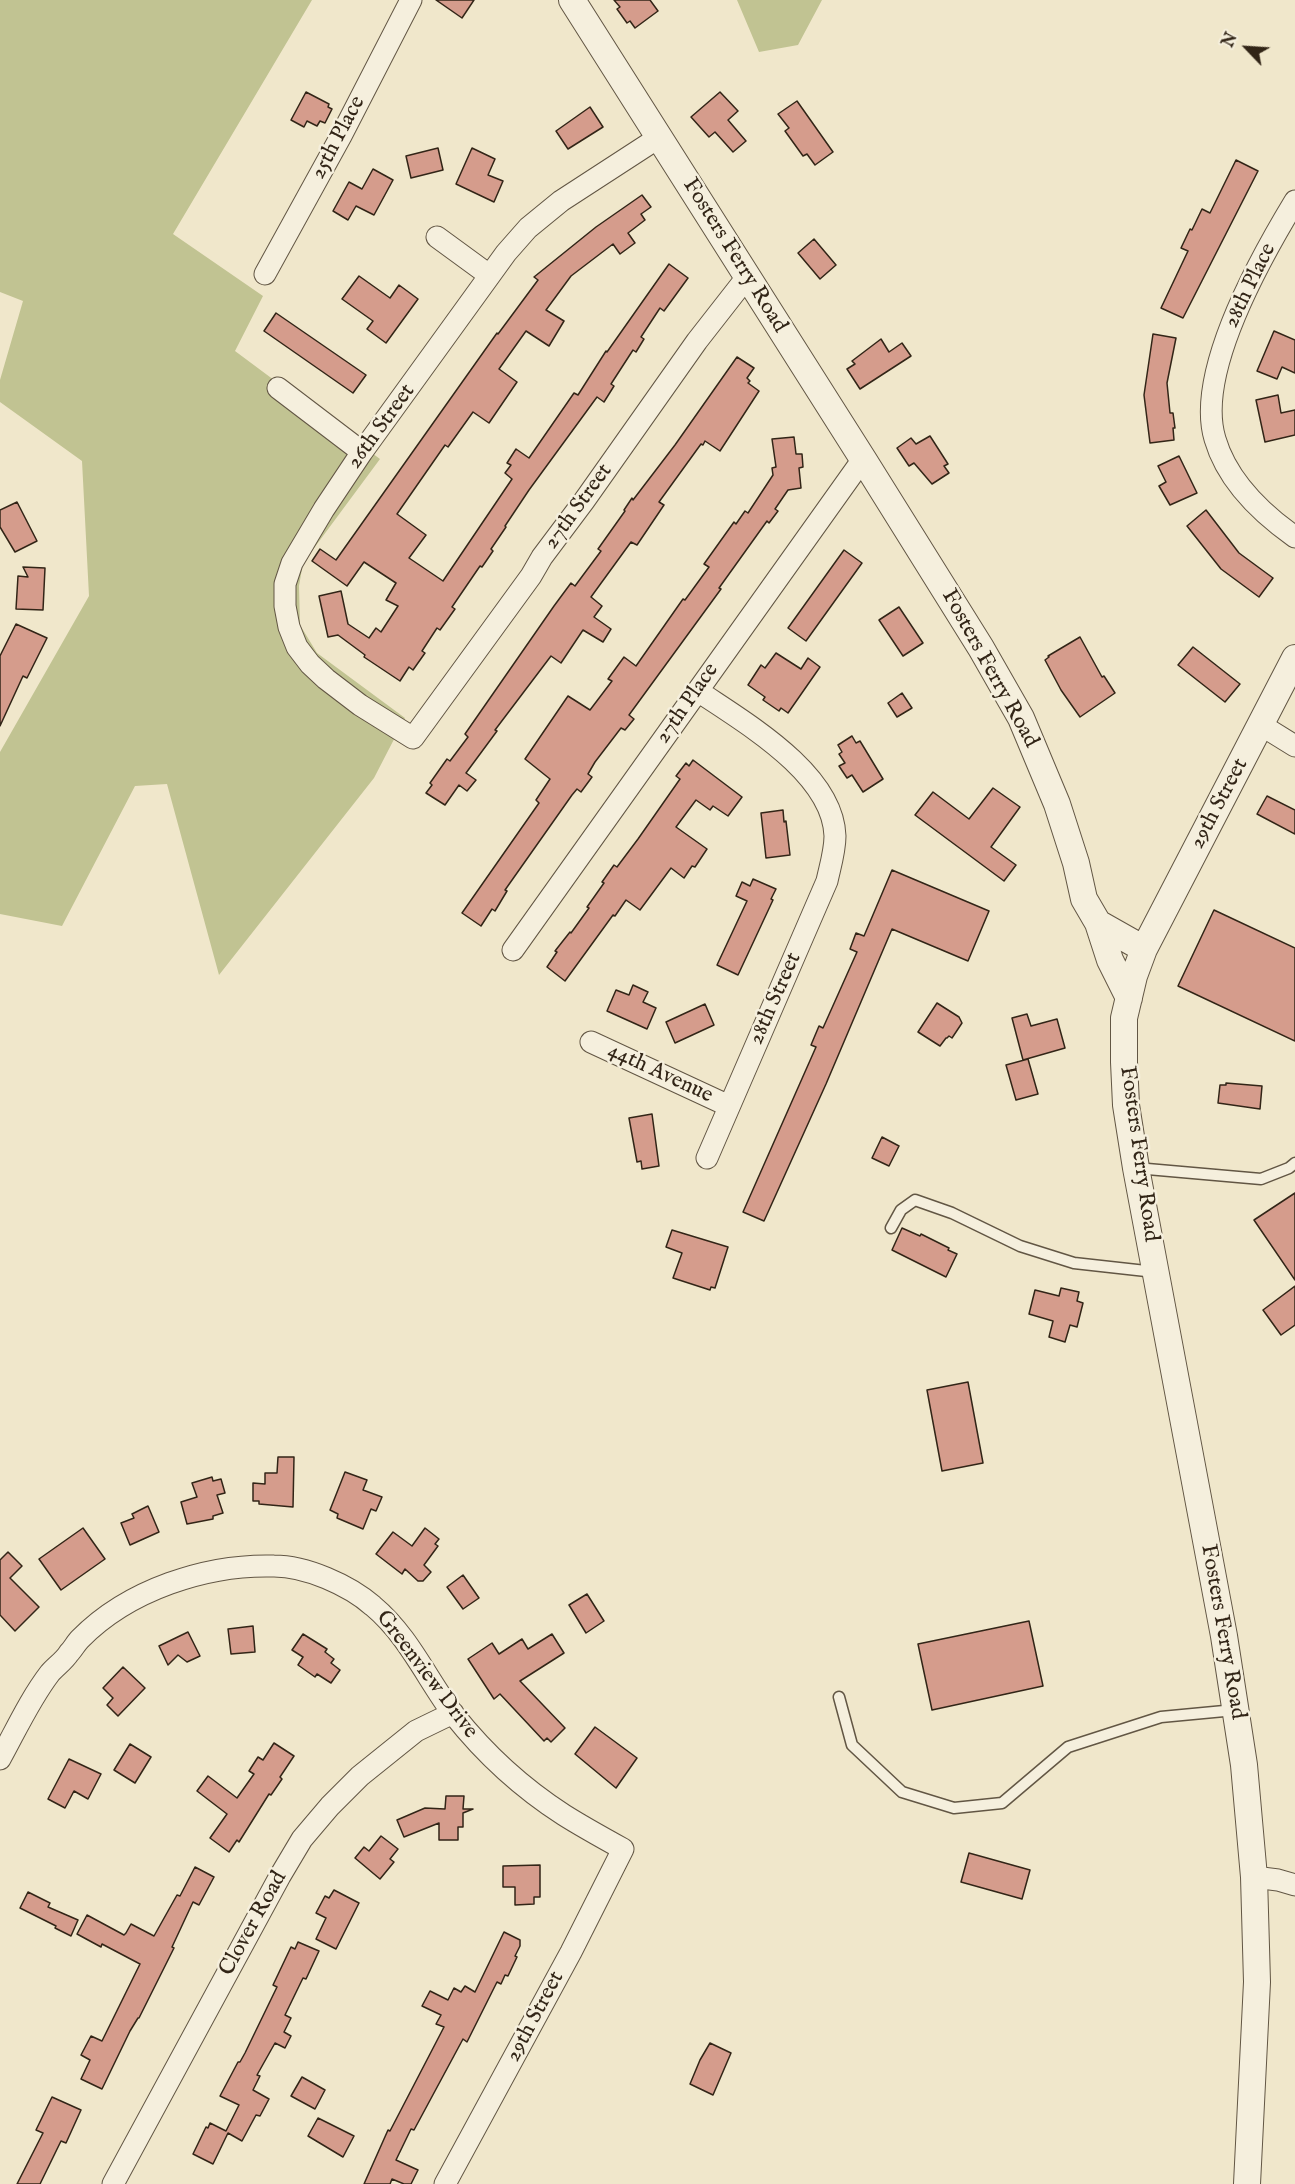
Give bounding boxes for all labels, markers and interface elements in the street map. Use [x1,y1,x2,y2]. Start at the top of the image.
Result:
north arrow [1217,18,1277,78]
text: N [1219,30,1243,51]
street label: 25th Place [306,92,372,184]
street label: Fosters Ferry Road [676,174,792,338]
street label: 28th Place [1219,239,1283,333]
street label: 26th Street [342,379,422,475]
street label: 27th Street [539,459,619,555]
street label: Fosters Ferry Road [935,585,1043,753]
street label: 27th Place [651,659,725,749]
street label: 29th Street [1185,754,1255,854]
street label: 28th Street [744,949,808,1049]
street label: 44th Avenue [603,1038,717,1110]
street label: Fosters Ferry Road [1113,1065,1163,1243]
street label: Fosters Ferry Road [1194,1543,1250,1721]
street label: Greenview Drive [369,1606,483,1744]
street label: Clover Road [214,1867,294,1981]
street label: 29th Street [501,1967,571,2067]

